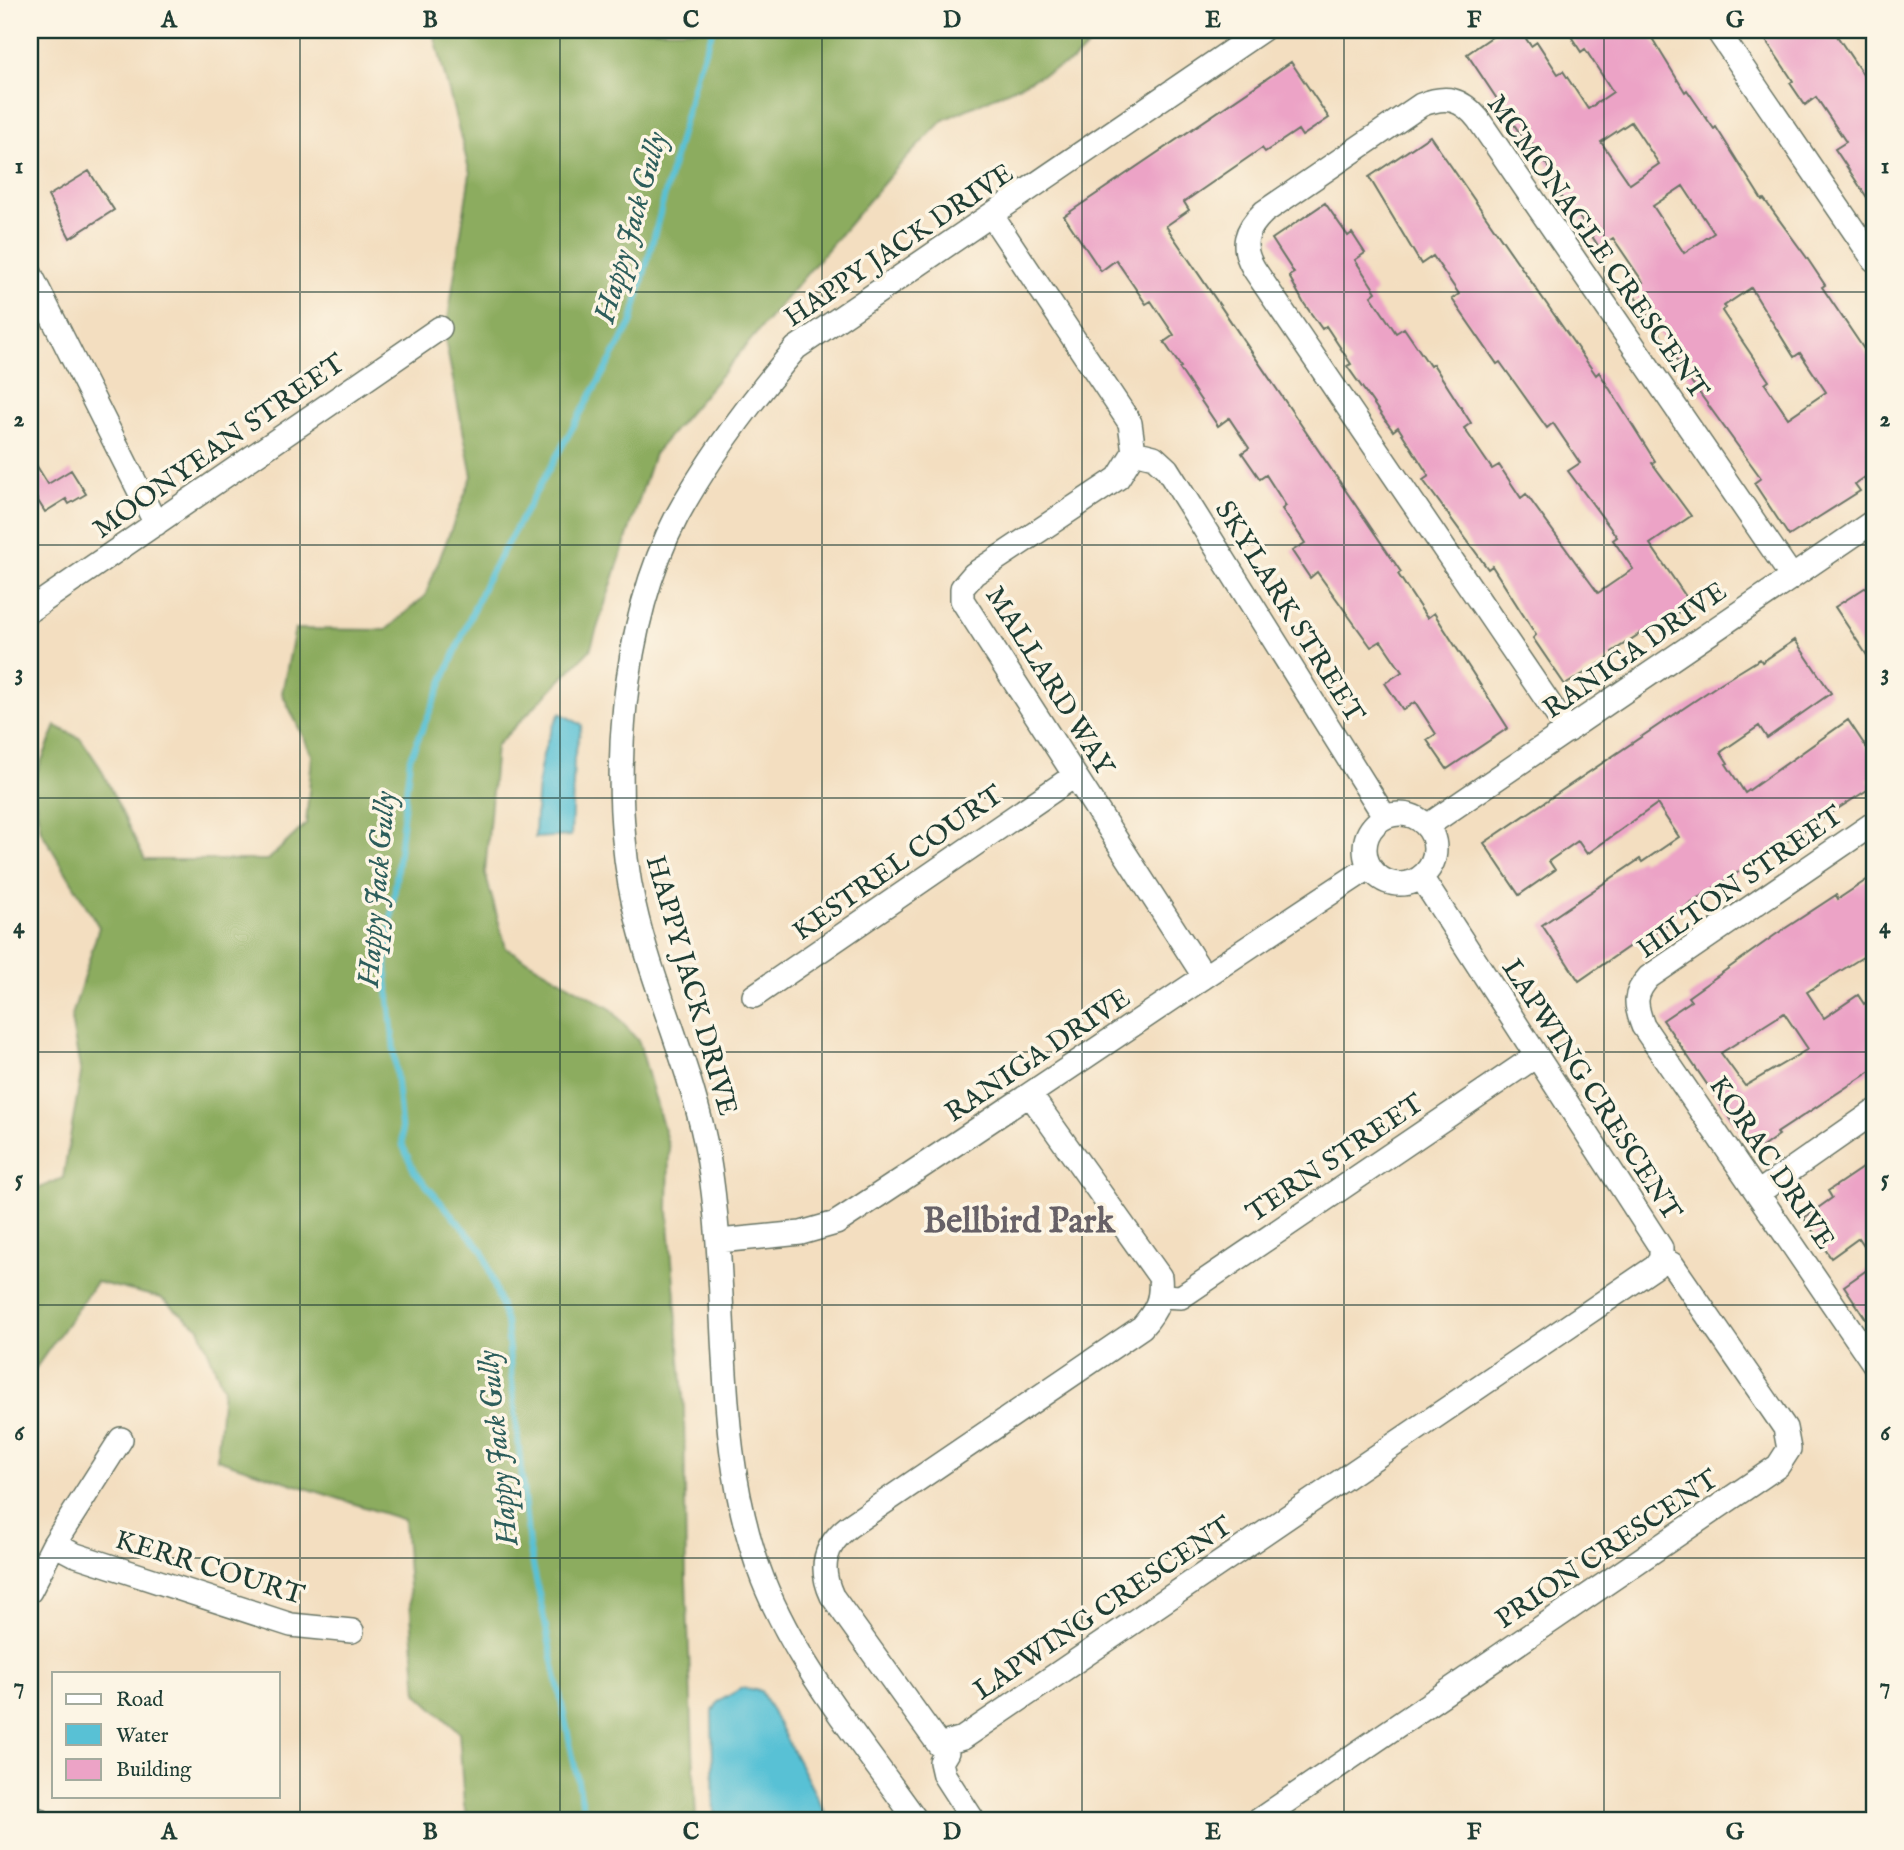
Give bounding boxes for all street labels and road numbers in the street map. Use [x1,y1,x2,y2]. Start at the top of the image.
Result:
street label: MCMONAGLE CRESCENT [1478,88,1716,407]
street label: HAPPY JACK DRIVE [778,156,1021,336]
street label: MOONYEAN STREET [87,346,353,547]
street label: SKYLARK STREET [1206,495,1372,730]
street label: RANIGA DRIVE [1537,575,1734,727]
street label: MALLARD WAY [977,580,1122,784]
street label: KESTREL COURT [787,778,1011,950]
street label: HILTON STREET [1631,799,1851,967]
street label: HAPPY JACK DRIVE [637,851,745,1120]
street label: LAPWING CRESCENT [1493,953,1689,1228]
street label: RANIGA DRIVE [939,981,1138,1131]
street label: KORAC DRIVE [1700,1070,1842,1257]
street label: TERN STREET [1240,1087,1431,1231]
street label: PRION CRESCENT [1489,1462,1726,1638]
street label: LAPWING CRESCENT [967,1509,1240,1709]
street label: KERR COURT [110,1523,309,1614]

